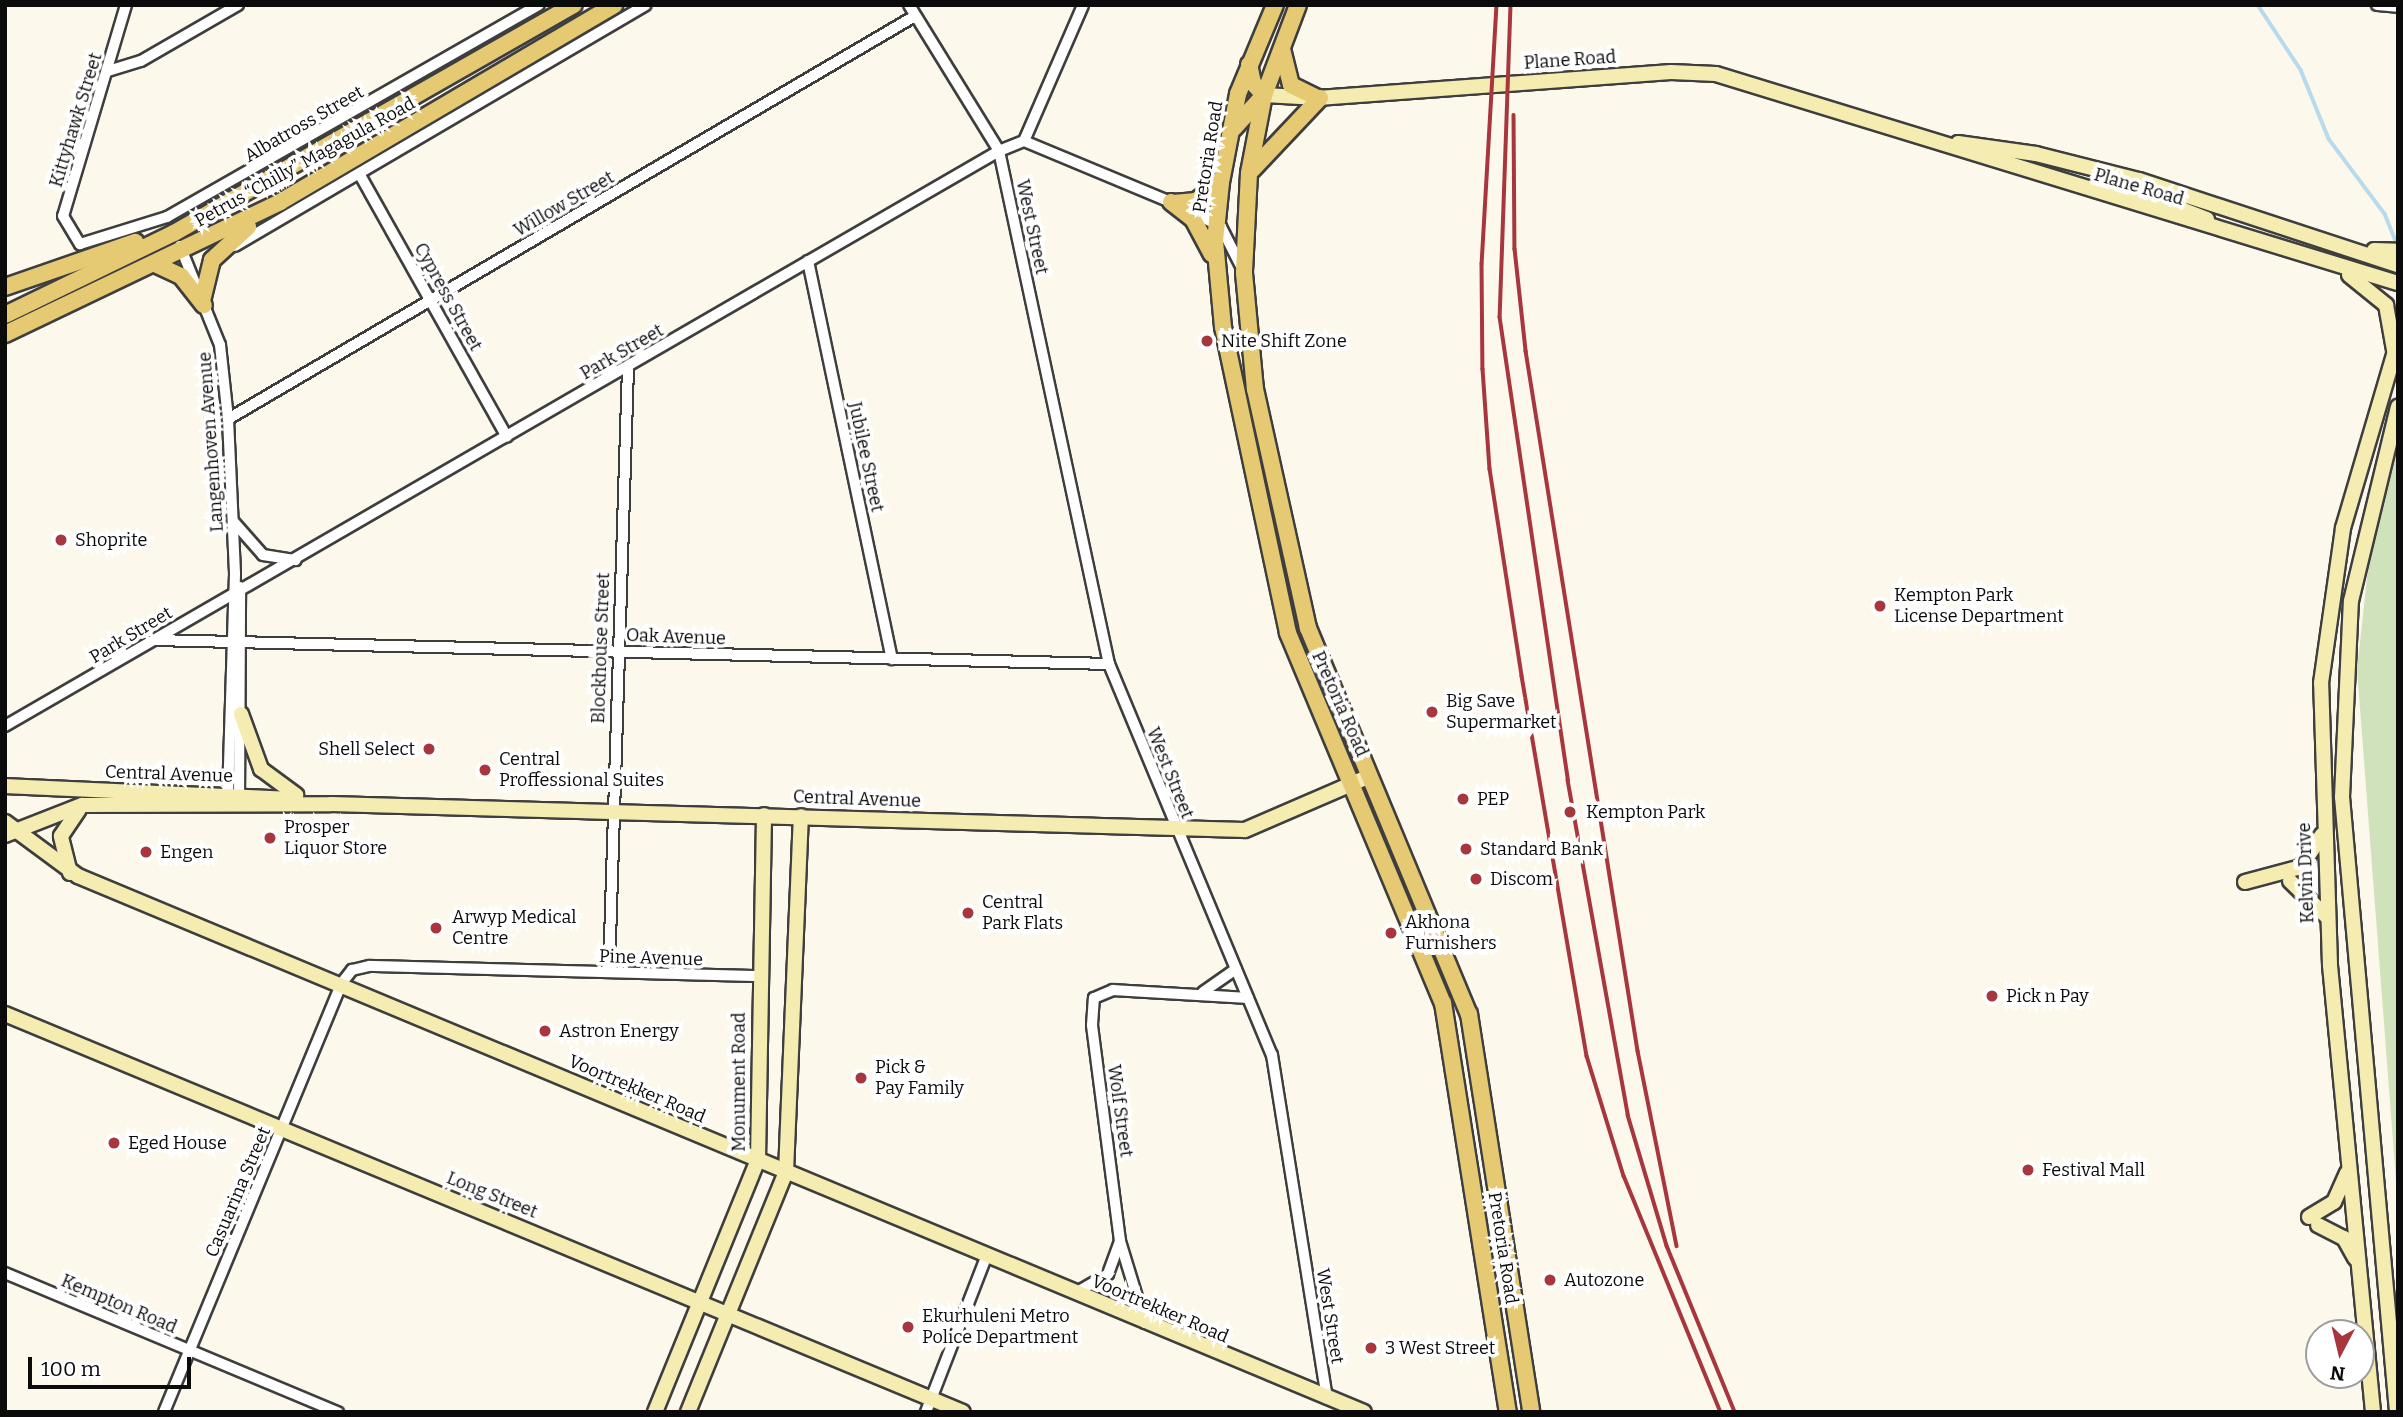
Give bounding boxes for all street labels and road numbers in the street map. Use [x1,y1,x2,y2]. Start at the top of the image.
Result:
street label: Plane Road [1523,46,1617,74]
street label: Kittyhawk Street [45,50,107,190]
street label: Albatross Street [241,81,367,167]
street label: Petrus “Chilly” Magagula Road [191,92,419,232]
street label: Pretoria Road [1188,99,1228,215]
street label: Plane Road [2092,164,2186,210]
street label: Willow Street [510,167,618,241]
street label: West Street [1011,178,1053,276]
street label: Cypress Street [409,239,487,355]
street label: Park Street [577,320,667,384]
street label: Langenhoven Avenue [194,351,228,533]
street label: Jubilee Street [844,400,888,514]
street label: Blockhouse Street [588,572,614,724]
street label: Park Street [86,602,176,668]
street label: Oak Avenue [626,624,726,650]
street label: Pretoria Road [1307,648,1373,760]
street label: West Street [1142,724,1198,822]
street label: Central Avenue [105,761,233,787]
street label: Central Avenue [793,786,921,812]
street label: Kelvin Drive [2293,822,2319,924]
street label: Pine Avenue [599,945,703,971]
street label: Monument Road [728,1012,750,1152]
street label: Voortrekker Road [565,1050,709,1128]
street label: Wolf Street [1103,1063,1137,1159]
street label: Casuarina Street [201,1124,275,1260]
street label: Long Street [443,1167,541,1223]
street label: Pretoria Road [1483,1190,1523,1306]
street label: West Street [1312,1267,1348,1365]
street label: Kempton Road [58,1270,180,1338]
street label: Voortrekker Road [1088,1270,1232,1348]

